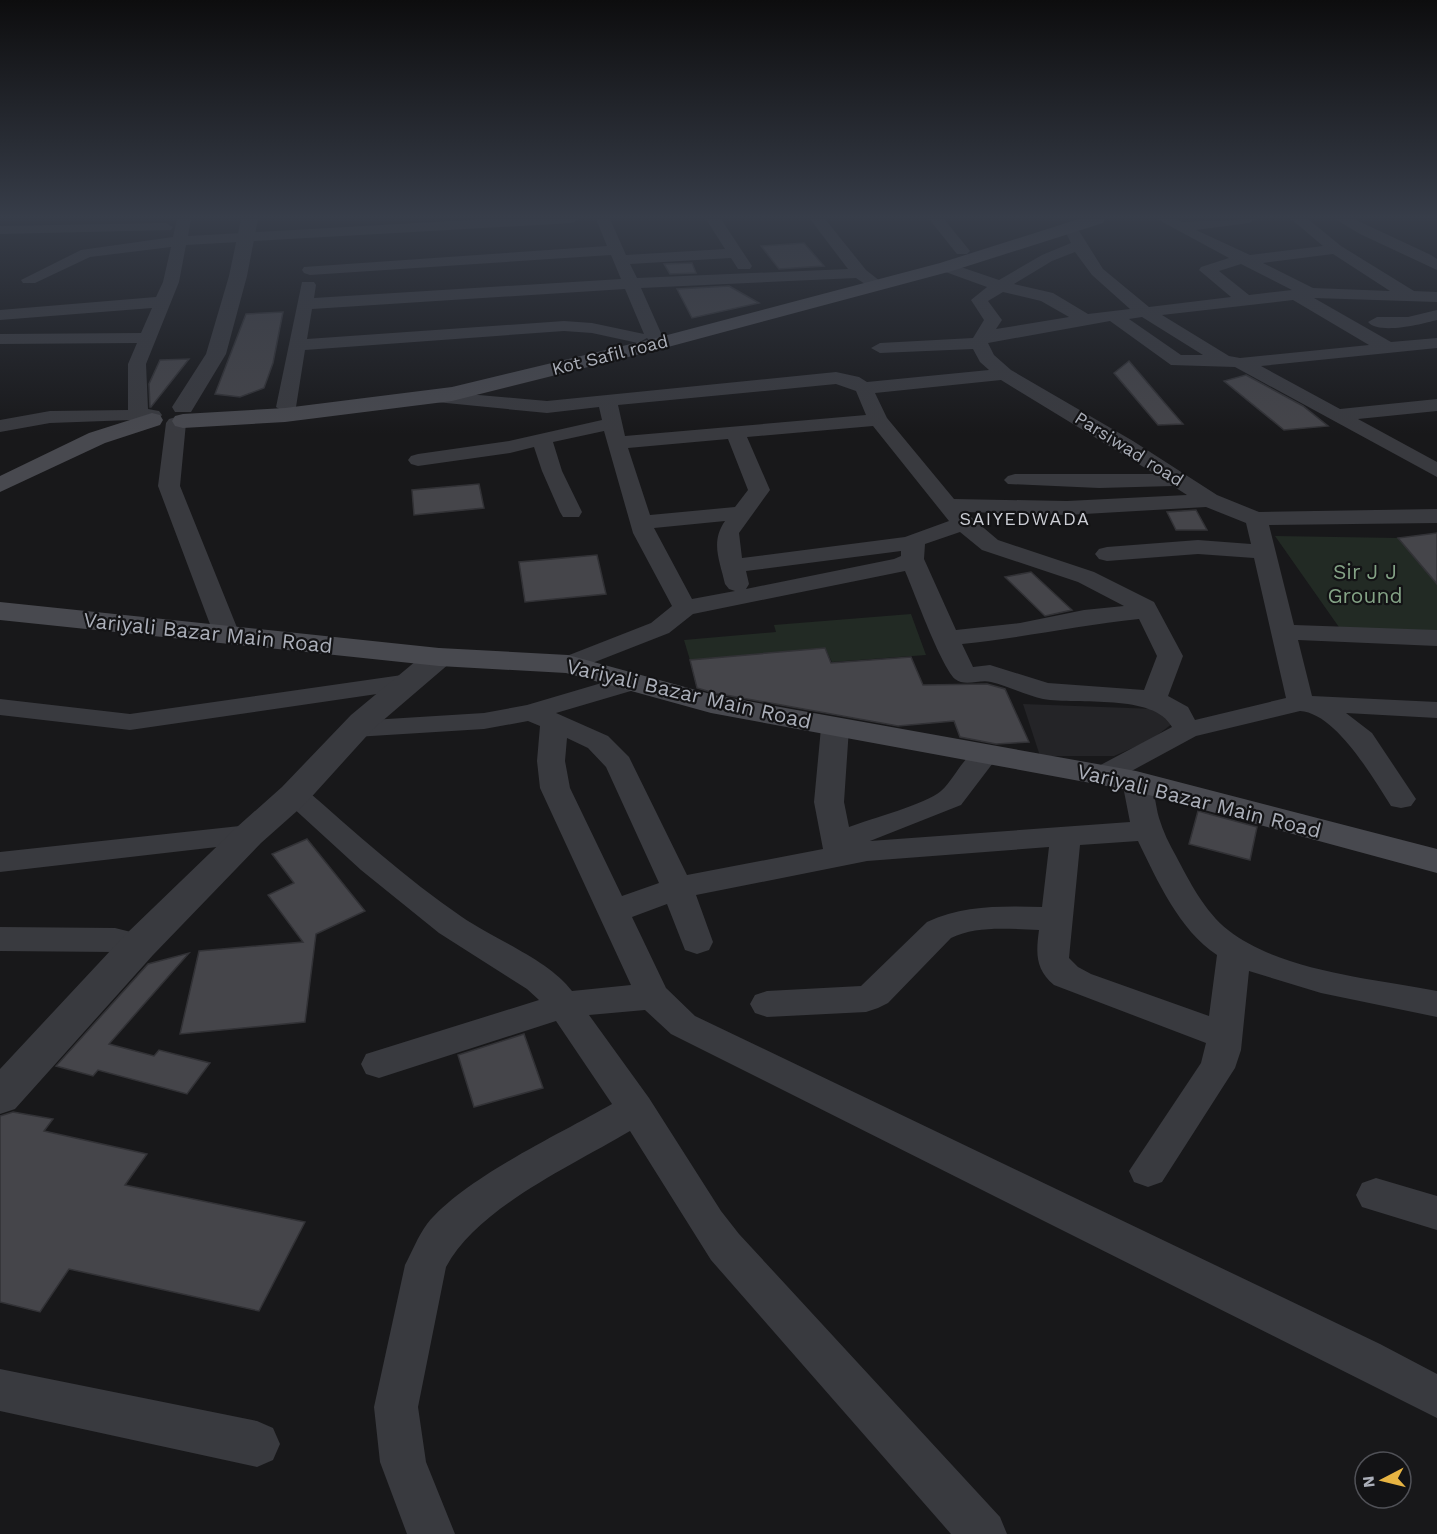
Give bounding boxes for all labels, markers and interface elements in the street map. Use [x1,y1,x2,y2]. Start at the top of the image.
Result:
street label: Kot Safil road [550,330,670,379]
street label: Parsiwad road [1071,407,1187,490]
district label: SAIYEDWADA [960,508,1090,529]
park label: Sir J J Ground [1327,559,1403,608]
street label: Variyali Bazar Main Road [82,607,334,658]
street label: Variyali Bazar Main Road [564,653,814,734]
street label: Variyali Bazar Main Road [1074,758,1324,843]
north arrow [1353,1450,1413,1510]
text: N [1358,1475,1379,1489]

